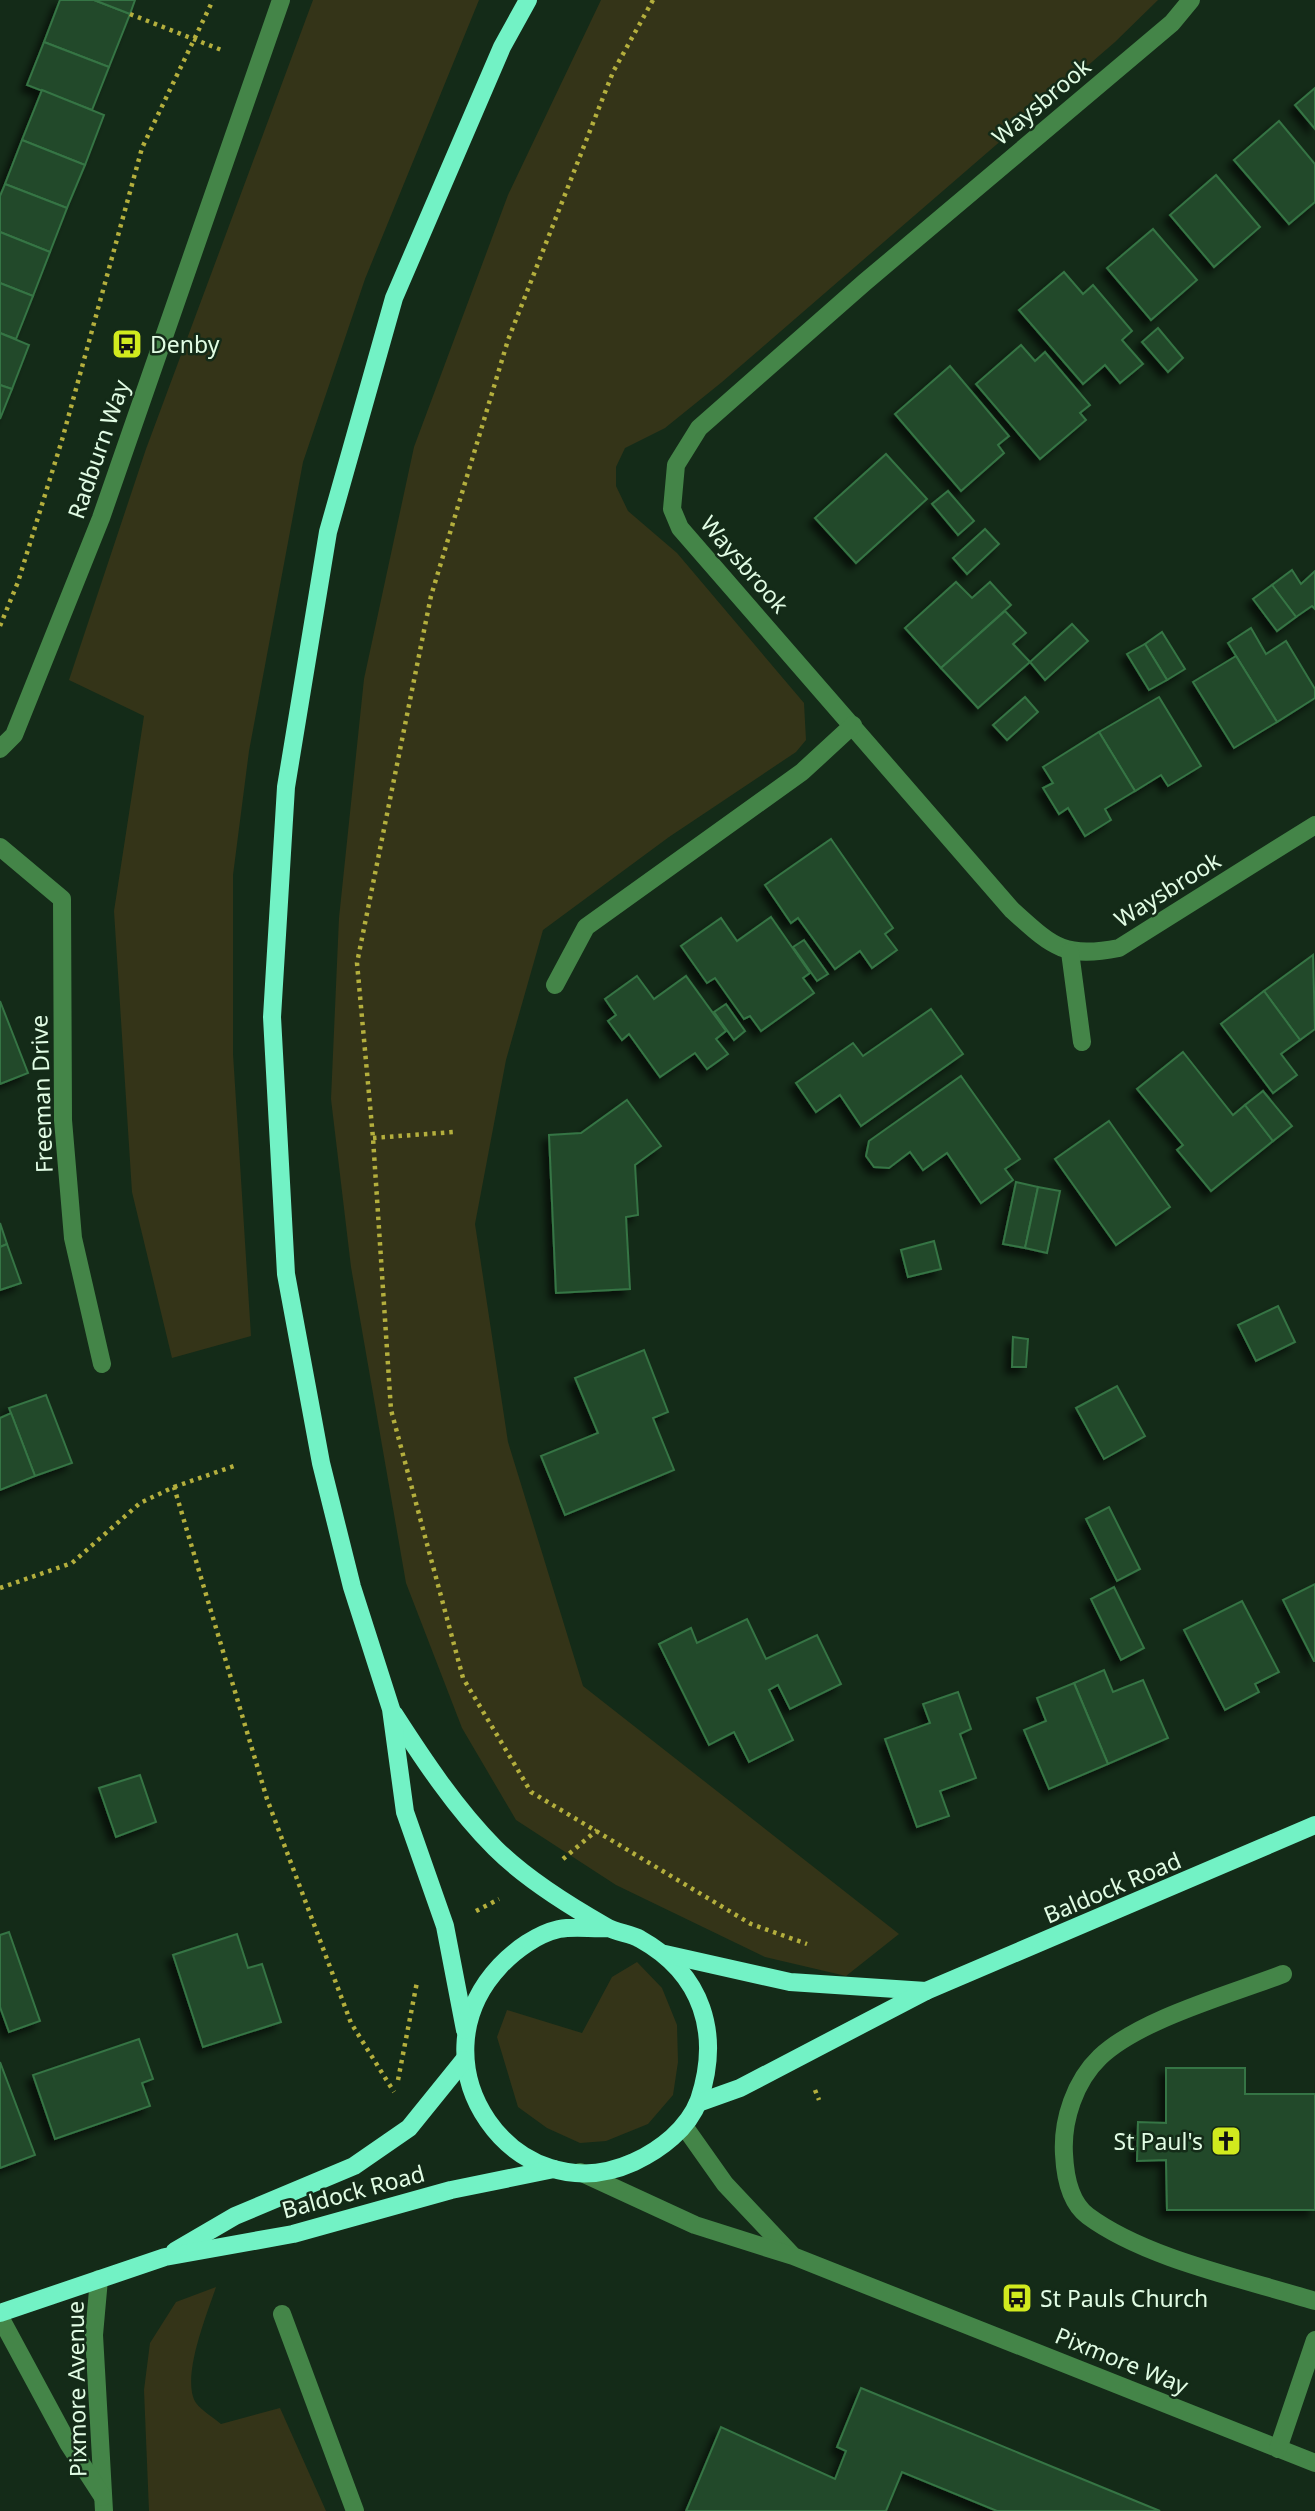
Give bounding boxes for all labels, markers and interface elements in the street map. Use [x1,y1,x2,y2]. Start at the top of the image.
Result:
street label: Waysbrook [985,50,1098,152]
bus stop icon: Denby [110,327,144,361]
place label: Denby [150,328,220,360]
street label: Radburn Way [59,375,137,523]
street label: Waysbrook [694,508,797,620]
street label: Waysbrook [1108,843,1227,934]
street label: Freeman Drive [22,1014,60,1174]
street label: Baldock Road [1038,1844,1186,1930]
church icon: St Paul's [1209,2124,1243,2158]
place label: St Paul's [1114,2125,1203,2157]
street label: Baldock Road [278,2157,428,2225]
bus stop icon: St Pauls Church [1000,2281,1034,2315]
place label: St Pauls Church [1040,2282,1208,2314]
street label: Pixmore Avenue [58,2301,94,2477]
street label: Pixmore Way [1051,2319,1194,2401]

